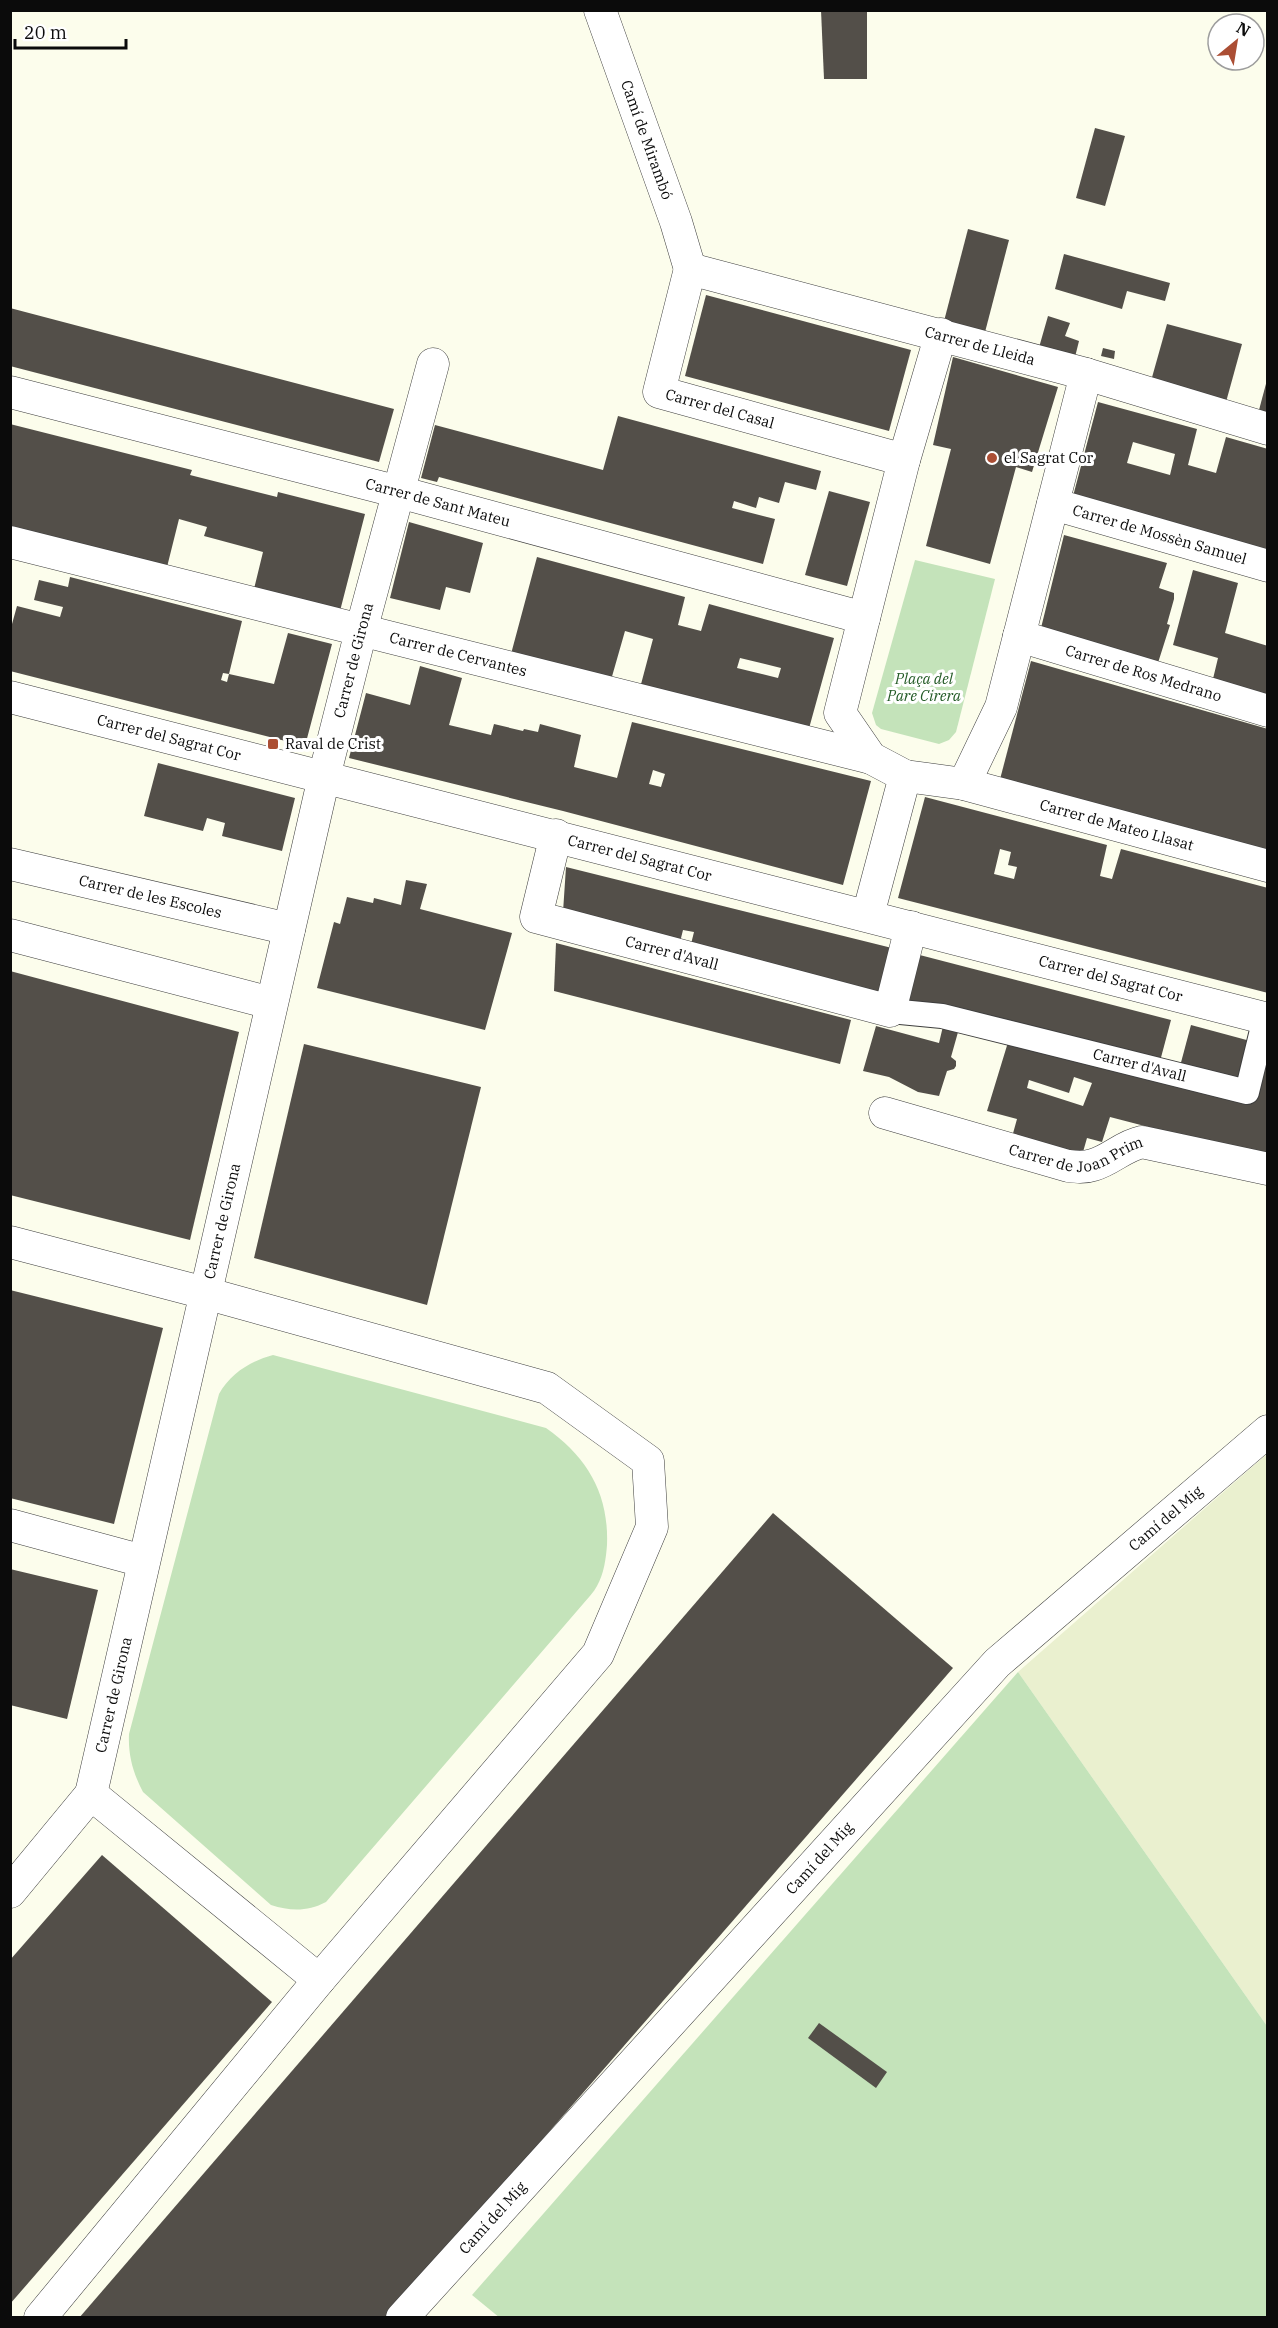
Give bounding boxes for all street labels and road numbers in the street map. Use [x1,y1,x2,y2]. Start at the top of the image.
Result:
street label: Camí de Mirambó [617,77,677,202]
street label: Carrer de Lleida [923,322,1037,369]
street label: Carrer del Casal [663,384,777,433]
street label: Carrer de Sant Mateu [364,474,513,531]
street label: Carrer de Mossèn Samuel [1070,500,1249,568]
street label: Carrer de Girona [329,600,377,720]
street label: Carrer de Cervantes [388,628,529,680]
street label: Carrer de Ros Medrano [1063,640,1224,706]
street label: Carrer del Sagrat Cor [95,710,243,765]
street label: Carrer de Mateo Llasat [1038,795,1196,855]
street label: Carrer del Sagrat Cor [566,830,714,885]
street label: Carrer de les Escoles [77,870,224,922]
street label: Carrer d'Avall [623,931,721,974]
street label: Carrer del Sagrat Cor [1037,951,1185,1006]
street label: Carrer d'Avall [1091,1044,1189,1086]
street label: Carrer de Joan Prim [1007,1132,1145,1176]
street label: Carrer de Girona [199,1161,244,1281]
street label: Camí del Mig [1124,1481,1206,1555]
street label: Carrer de Girona [91,1635,136,1755]
street label: Camí del Mig [781,1818,857,1898]
street label: Camí del Mig [455,2177,530,2258]

